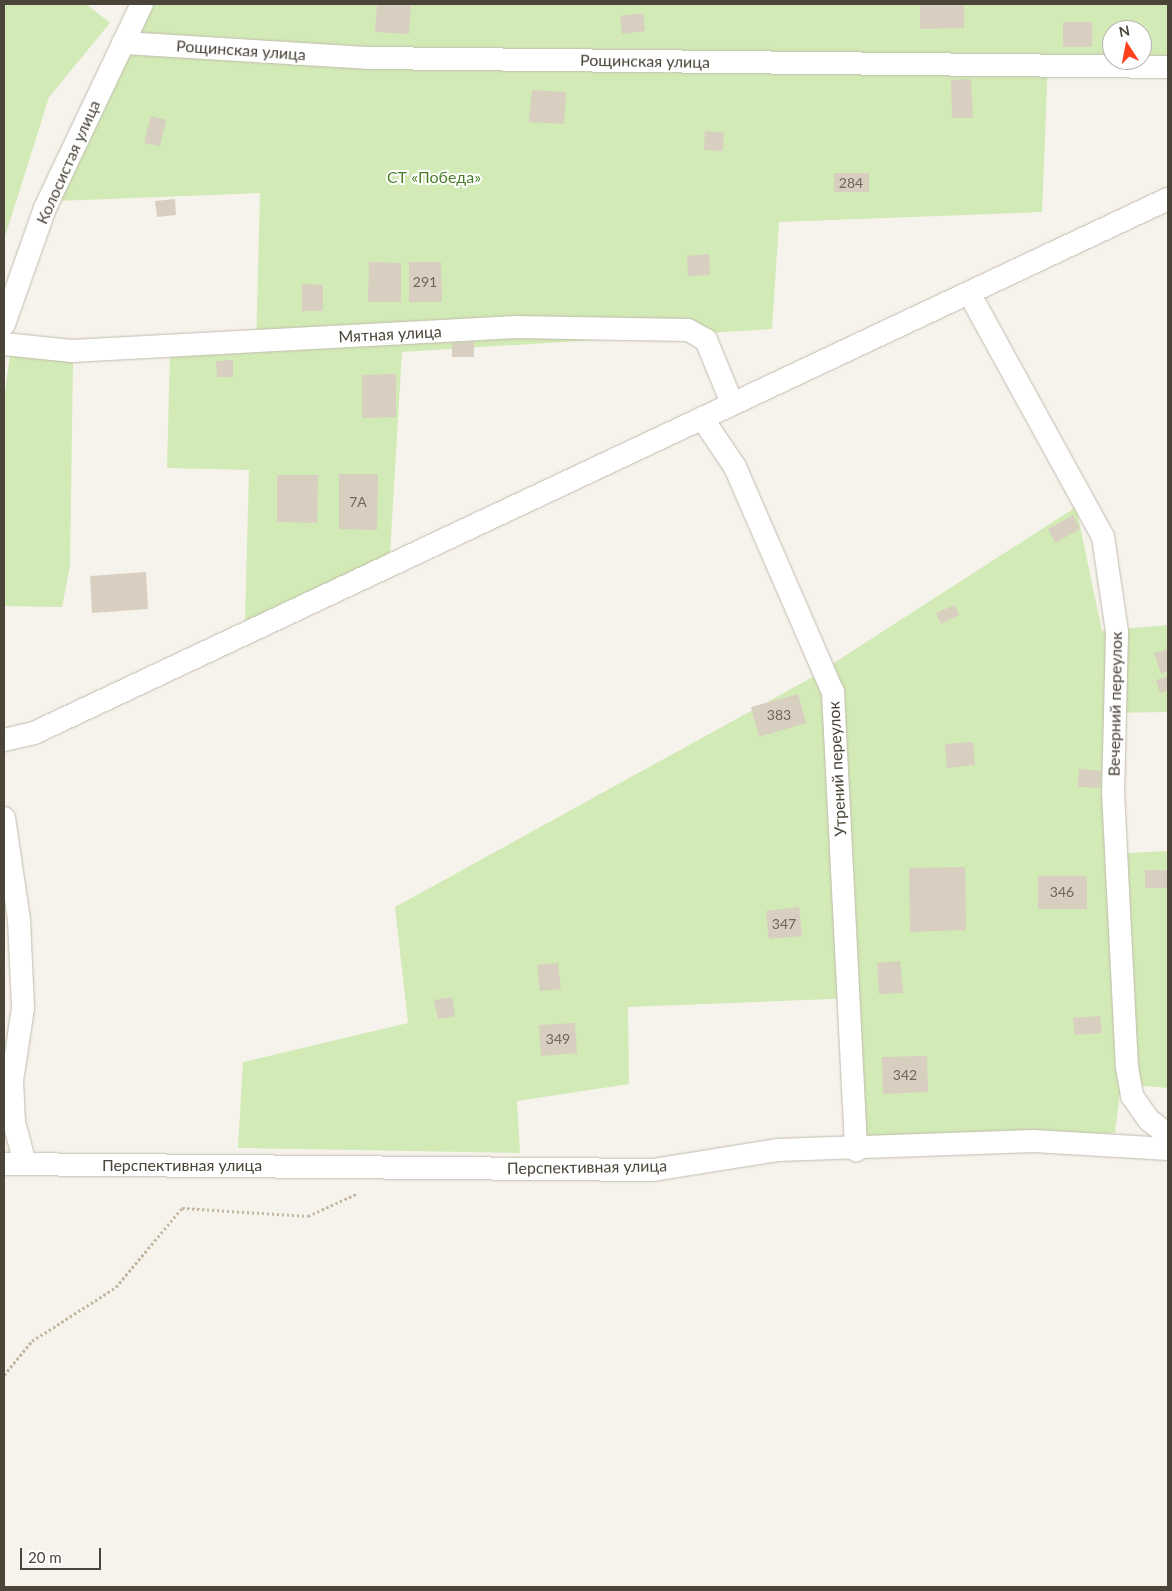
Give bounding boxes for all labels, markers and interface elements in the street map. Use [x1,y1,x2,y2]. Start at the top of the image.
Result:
north arrow [1102,20,1152,70]
text: N [1117,21,1131,40]
street label: Рощинская улица [176,36,306,64]
street label: Рощинская улица [580,50,710,72]
street label: Колосистая улица [32,97,104,227]
park label: СТ «Победа» [387,167,481,187]
house number: 284 [839,175,863,191]
house number: 291 [413,274,437,290]
street label: Мятная улица [338,322,442,346]
house number: 7А [349,494,367,510]
street label: Вечерний переулок [1104,631,1126,777]
street label: Утрений переулок [824,701,850,837]
house number: 383 [767,707,791,723]
house number: 346 [1050,884,1074,900]
house number: 347 [772,916,796,932]
house number: 349 [546,1031,570,1047]
house number: 342 [893,1067,917,1083]
street label: Перспективная улица [102,1155,262,1175]
street label: Перспективная улица [507,1156,667,1178]
scale bar [22,1538,104,1570]
text: 20 m [28,1548,62,1566]

